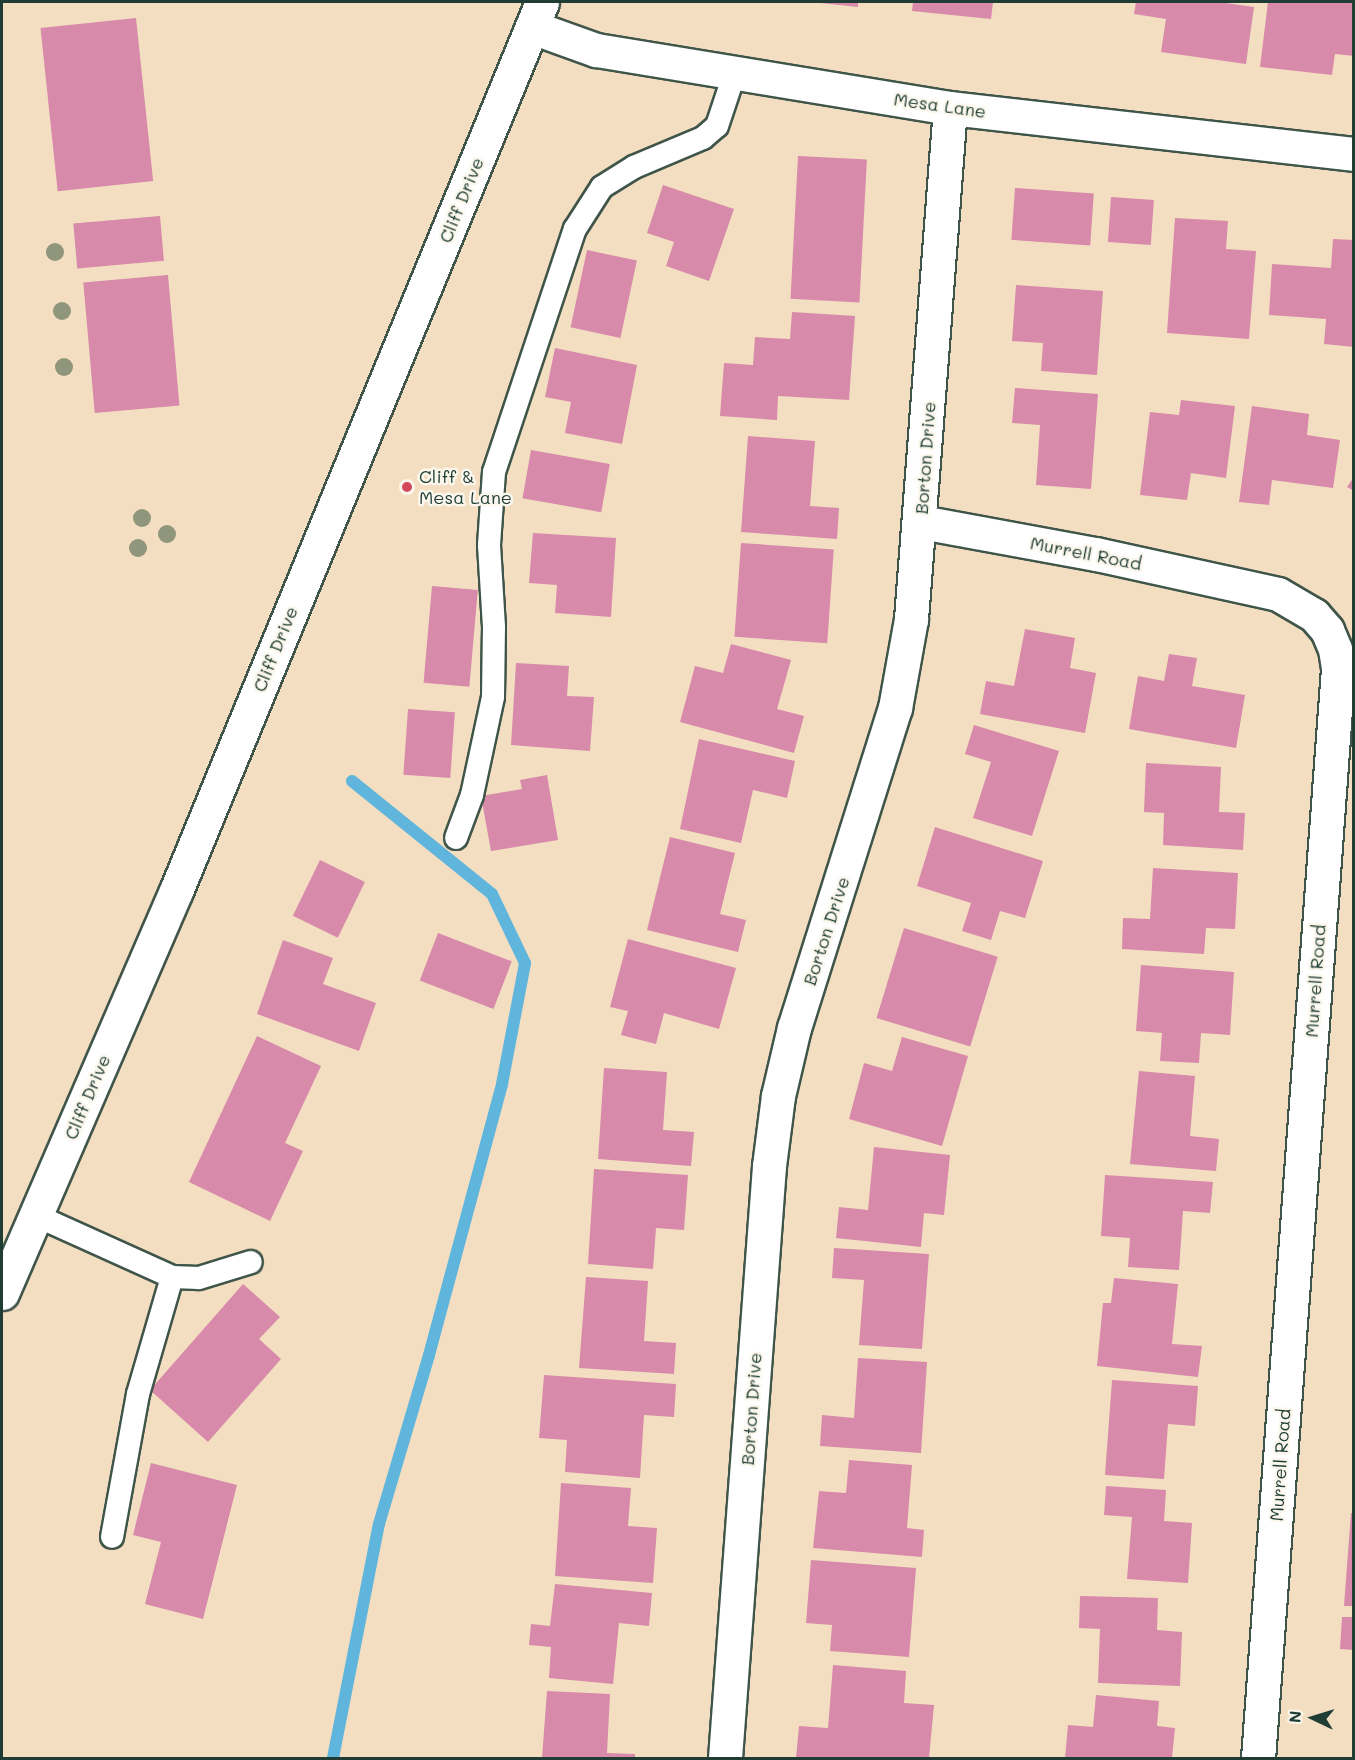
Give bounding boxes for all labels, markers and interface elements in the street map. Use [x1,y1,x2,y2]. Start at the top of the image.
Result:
street label: Mesa Lane [892,88,988,122]
street label: Cliff Drive [434,154,488,246]
street label: Borton Drive [910,401,940,515]
place label: Cliff & Mesa Lane [419,466,512,508]
marker: Cliff & Mesa Lane [400,480,414,494]
street label: Murrell Road [1028,532,1144,574]
street label: Cliff Drive [248,603,302,695]
street label: Borton Drive [798,874,854,988]
street label: Murrell Road [1300,924,1330,1038]
street label: Cliff Drive [59,1051,115,1143]
street label: Borton Drive [736,1352,766,1466]
street label: Murrell Road [1265,1408,1295,1522]
north arrow [1283,1688,1343,1748]
text: N [1284,1710,1305,1724]

